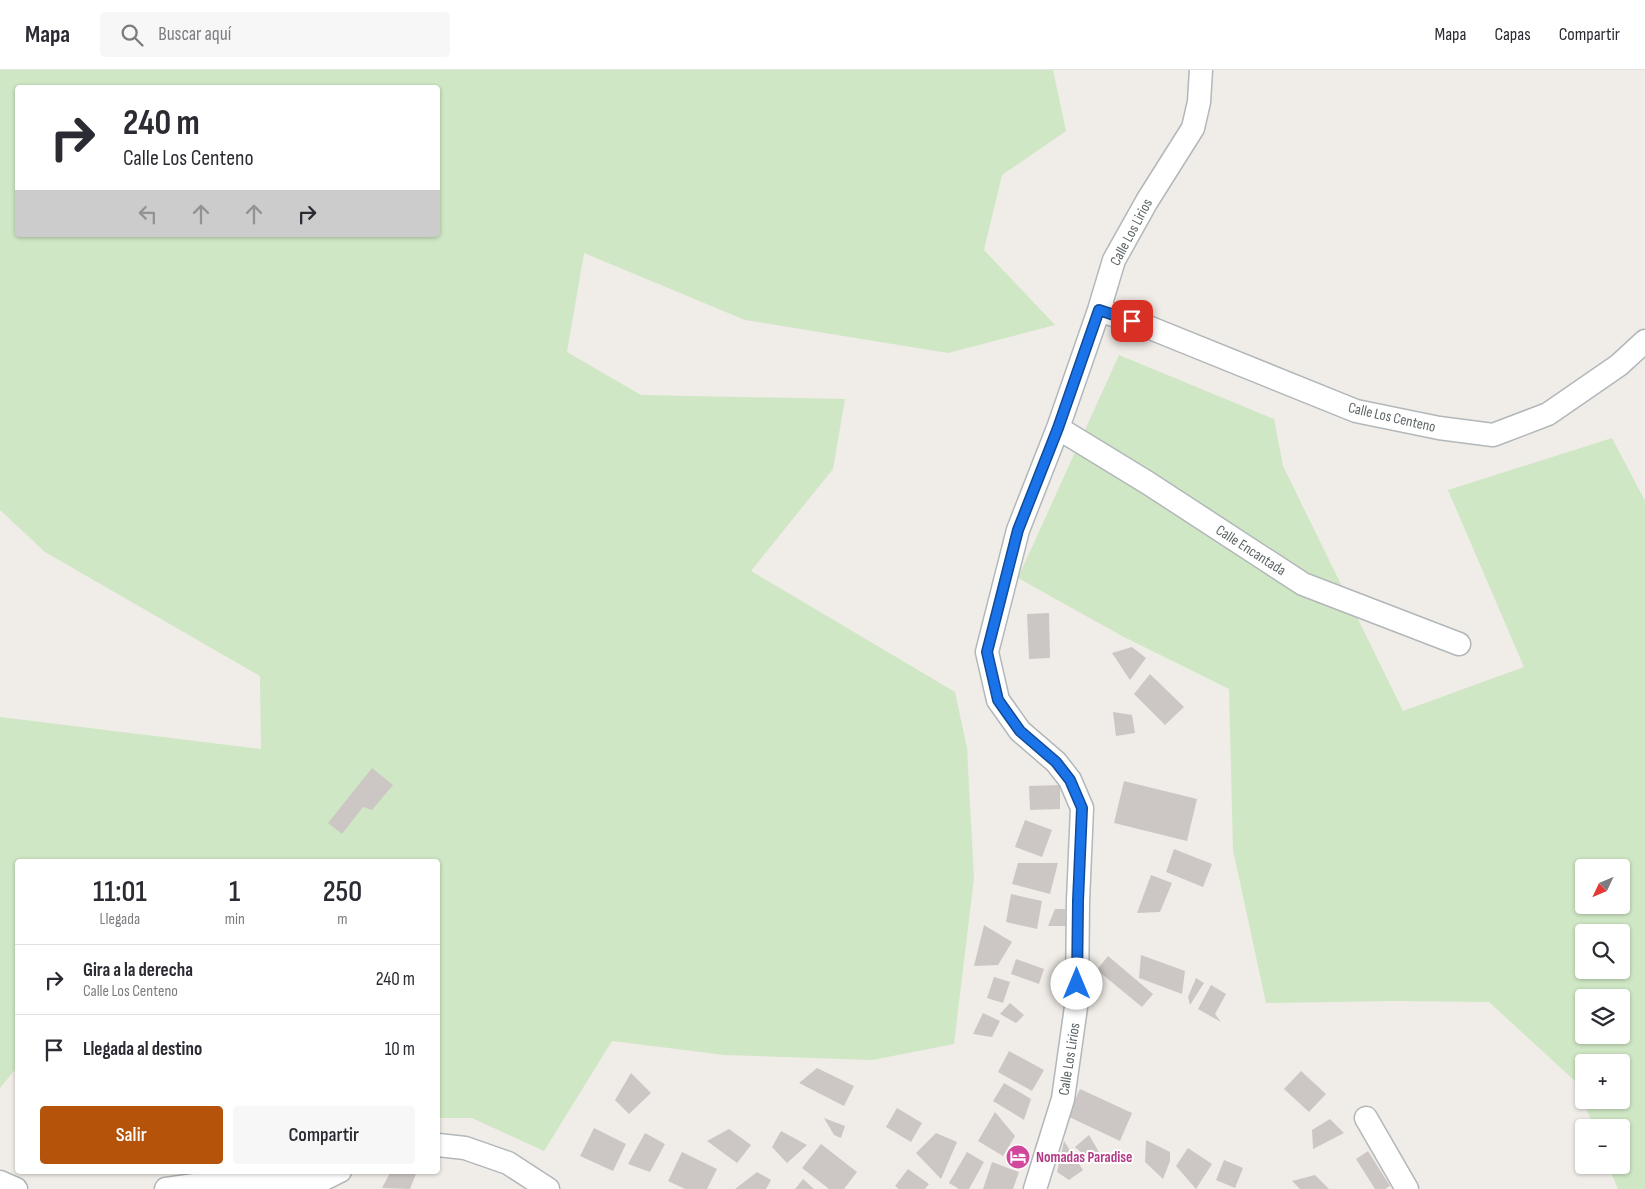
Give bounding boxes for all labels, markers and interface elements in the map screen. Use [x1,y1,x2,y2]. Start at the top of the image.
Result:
search box [100,12,450,57]
text: Mapa [25,20,70,49]
icon: search [118,21,146,49]
text: Buscar aquí [158,23,231,46]
text: Mapa [1434,24,1466,45]
text: Capas [1494,24,1531,45]
text: Compartir [1559,24,1620,45]
text: 240 m [123,102,200,145]
icon: right [40,105,105,170]
text: Calle Los Centeno [123,145,254,172]
street label: Calle Los Lirios [1106,195,1157,269]
icon: left [134,200,162,228]
icon: ahead [187,200,215,228]
icon: ahead [240,200,268,228]
icon: right [293,200,321,228]
pin [1111,300,1153,342]
icon: arrive [1118,307,1146,335]
street label: Calle Los Centeno [1346,398,1437,437]
street label: Calle Encantada [1212,521,1290,580]
north arrow [1575,859,1630,914]
map controls [1575,859,1630,1174]
text: 11:01 [93,874,147,910]
text: 1 [229,874,240,910]
text: 250 [323,874,362,910]
text: Llegada [100,910,140,929]
text: min [225,910,245,929]
text: m [337,910,347,929]
button: search [1575,924,1630,979]
position arrow [1050,957,1102,1009]
text: Gira a la derecha [83,959,193,982]
icon: right [40,966,68,994]
text: 240 m [376,968,415,991]
text: Calle Los Centeno [83,982,178,1001]
button: layers [1575,989,1630,1044]
street label: Calle Los Lirios [1054,1021,1085,1097]
icon: arrive [40,1036,68,1064]
text: Llegada al destino [83,1038,202,1061]
text: 10 m [385,1038,415,1061]
button: + [1575,1054,1630,1109]
button: Salir [40,1106,223,1164]
button: Compartir [233,1106,415,1164]
button: − [1575,1119,1630,1174]
hotel icon: Nomadas Paradise [1005,1144,1031,1170]
place label: Nomadas Paradise [1036,1148,1132,1167]

